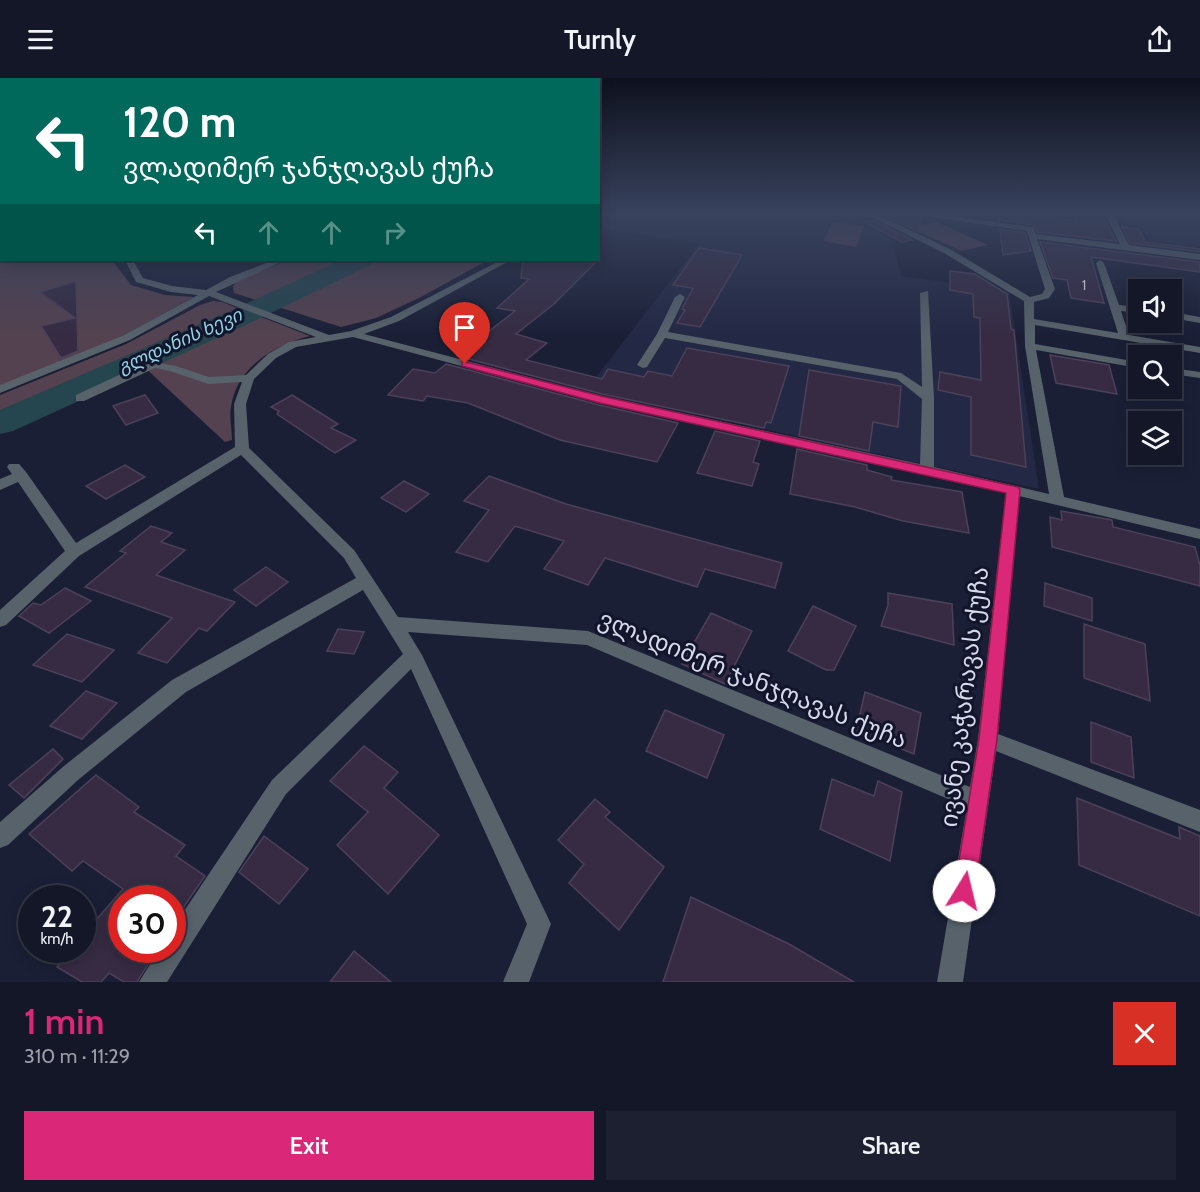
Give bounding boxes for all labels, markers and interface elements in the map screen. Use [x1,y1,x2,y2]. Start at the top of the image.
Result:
icon: menu [24,23,57,56]
text: Turnly [564,23,636,56]
icon: share [1143,23,1176,56]
text: 120 m [123,96,236,148]
icon: left [24,102,102,180]
text: ვლადიმერ ჯანჯღავას ქუჩა [123,151,494,184]
icon: left [189,216,222,249]
icon: ahead [252,216,285,249]
icon: ahead [315,216,348,249]
icon: right [378,216,411,249]
house number: 1 [1082,276,1086,294]
map controls [1128,279,1182,465]
button: sound [1128,279,1182,333]
pin [439,302,490,364]
water label: გლდანის ხევი [115,304,246,378]
icon: arrive [448,311,481,344]
button: search [1128,345,1182,399]
button: layers [1128,411,1182,465]
street label: ივანე კაჭარავას ქუჩა [934,565,994,829]
street label: ვლადიმერ ჯანჯღავას ქუჩა [594,604,911,755]
position arrow [932,859,996,923]
speed limit sign: 30 [108,885,186,963]
text: 22 [41,898,73,935]
text: km/h [41,930,73,948]
text: 1 min [24,999,104,1043]
button: close [1113,1002,1176,1065]
text: 310 m · 11:29 [24,1044,130,1068]
button: Exit [24,1111,594,1180]
button: Share [606,1111,1176,1180]

